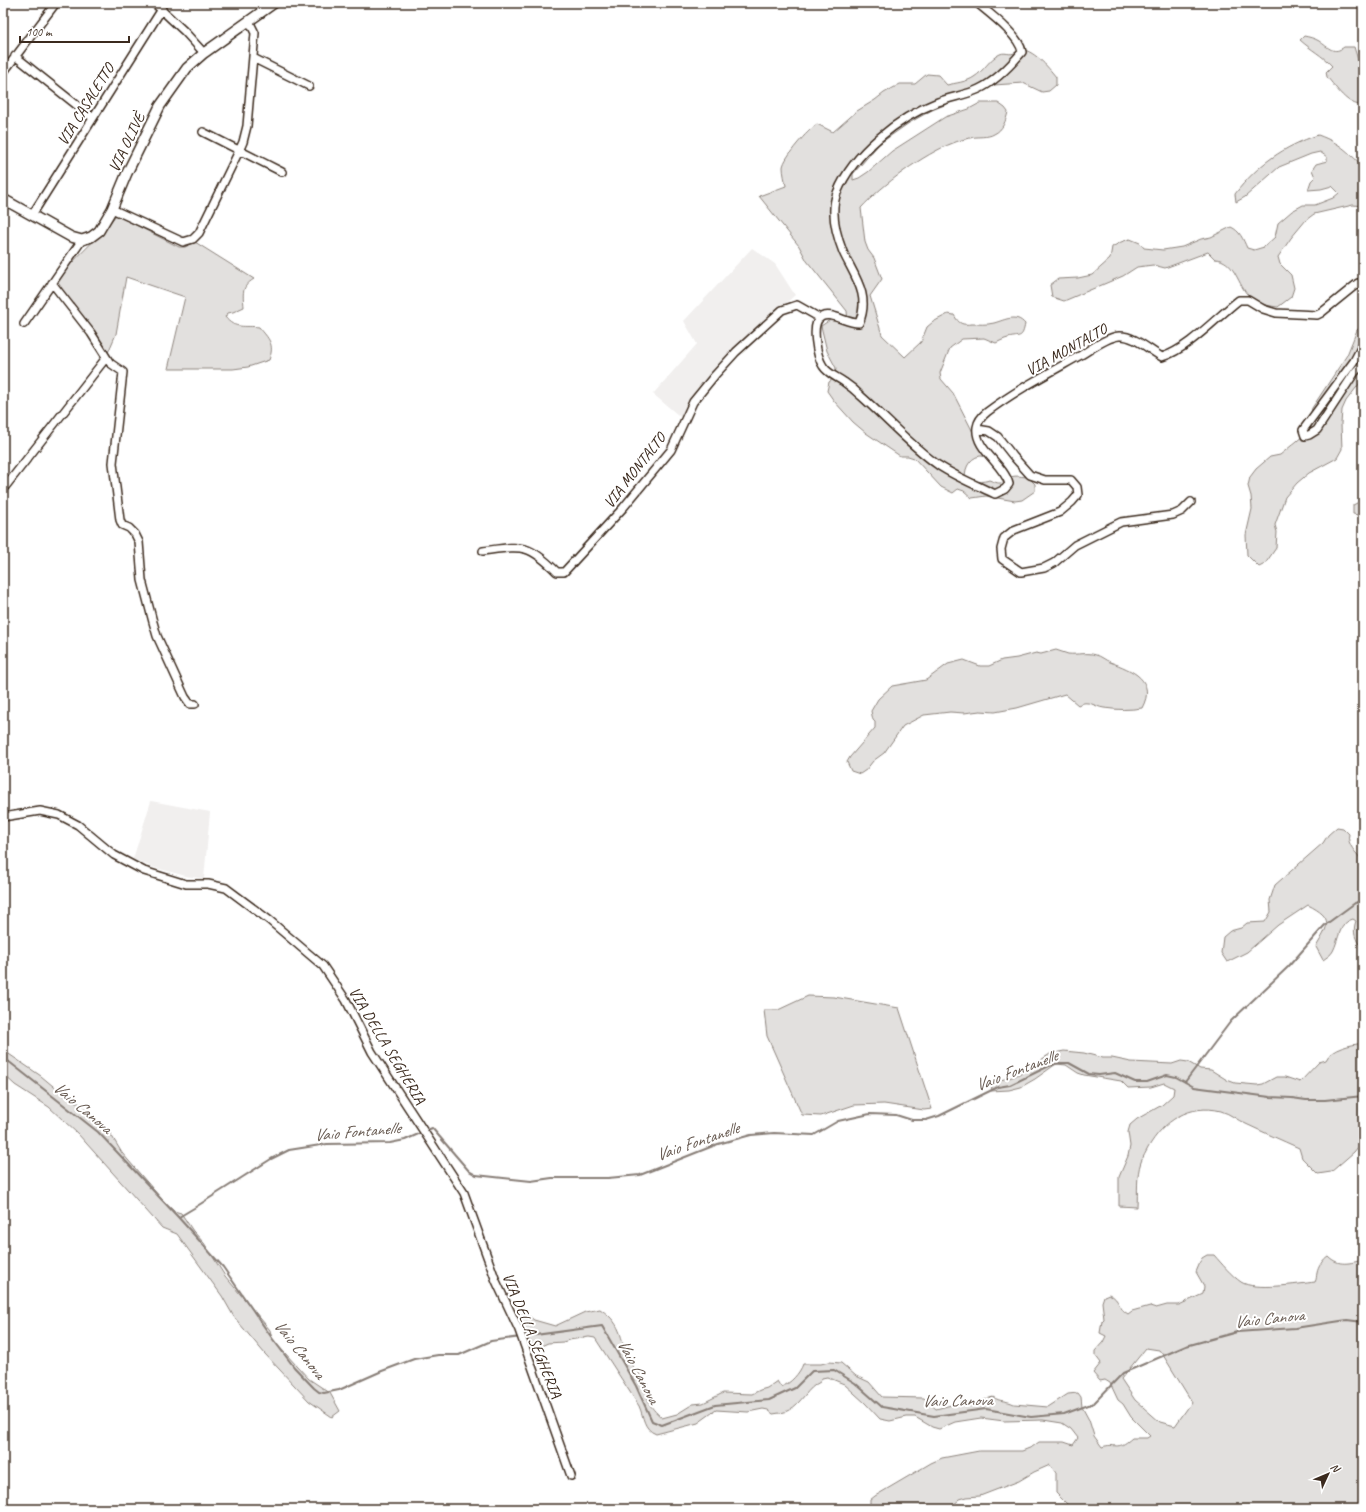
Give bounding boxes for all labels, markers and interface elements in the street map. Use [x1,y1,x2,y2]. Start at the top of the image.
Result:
scale bar [20,18,129,44]
text: 100 m [26,24,53,40]
street label: VIA CASALETTO [53,58,120,149]
street label: VIA OLIVÈ [104,107,151,176]
street label: VIA MONTALTO [1022,318,1112,380]
street label: VIA MONTALTO [599,427,672,512]
street label: VIA DELLA SEGHERIA [344,983,431,1109]
water label: Vaio Fontanelle [972,1044,1063,1096]
water label: Vaio Canova [49,1077,118,1139]
water label: Vaio Fontanelle [313,1117,403,1146]
water label: Vaio Fontanelle [653,1117,744,1165]
street label: VIA DELLA SEGHERIA [498,1270,567,1402]
water label: Vaio Canova [1233,1304,1307,1333]
water label: Vaio Canova [269,1315,331,1385]
water label: Vaio Canova [613,1335,665,1409]
water label: Vaio Canova [922,1389,994,1412]
north arrow [1308,1454,1348,1494]
text: N [1328,1460,1344,1476]

